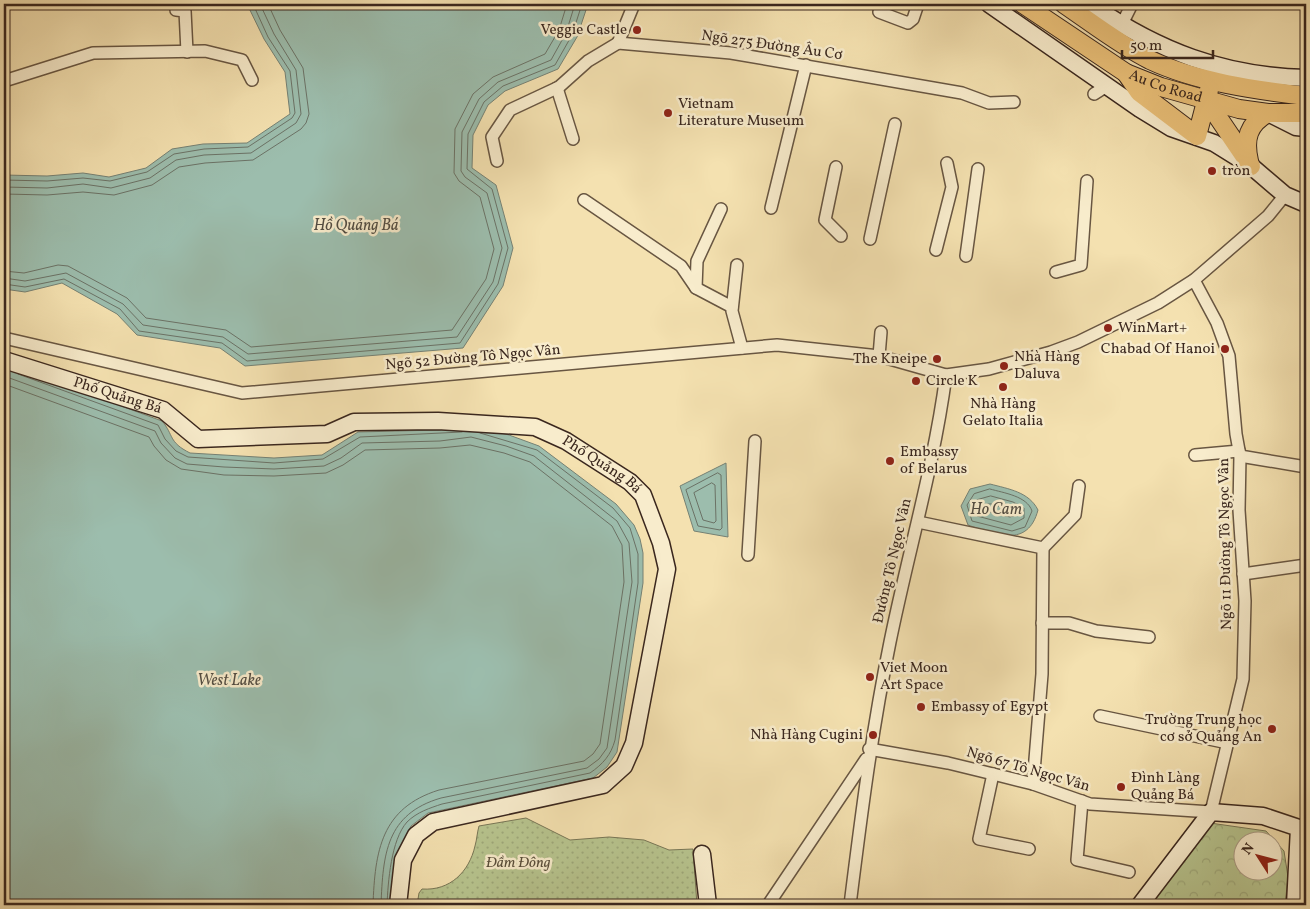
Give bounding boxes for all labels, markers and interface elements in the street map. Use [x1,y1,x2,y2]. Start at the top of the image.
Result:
place label: Veggie Castle [541,20,627,41]
marker: Veggie Castle [631,24,643,36]
street label: Ngõ 275 Đường Âu Cơ [700,26,844,66]
scale bar [1122,28,1214,60]
text: 50 m [1130,36,1162,57]
street label: Au Co Road [1126,65,1205,109]
place label: Vietnam Literature Museum [678,94,804,132]
marker: Vietnam Literature Museum [662,107,674,119]
place label: tròn [1222,161,1251,182]
marker: tròn [1206,165,1218,177]
water label: Hồ Quảng Bá [314,215,399,237]
place label: WinMart+ [1118,318,1187,339]
marker: WinMart+ [1102,322,1114,334]
place label: Chabad Of Hanoi [1101,339,1215,360]
street label: Ngõ 52 Đường Tô Ngọc Vân [384,340,562,376]
marker: Chabad Of Hanoi [1219,343,1231,355]
place label: Nhà Hàng Daluva [1014,347,1080,385]
place label: The Kneipe [853,349,927,370]
marker: The Kneipe [931,353,943,365]
marker: Nhà Hàng Daluva [998,360,1010,372]
place label: Circle K [926,371,978,392]
street label: Phố Quảng Bá [70,372,165,420]
marker: Circle K [910,375,922,387]
marker: Nhà Hàng Gelato Italia [997,381,1009,393]
place label: Nhà Hàng Gelato Italia [963,394,1043,432]
street label: Phố Quảng Bá [558,431,647,499]
place label: Embassy of Belarus [900,442,967,480]
marker: Embassy of Belarus [884,455,896,467]
street label: Ngõ 11 Đường Tô Ngọc Vân [1214,458,1238,630]
street label: Đường Tô Ngọc Vân [868,496,918,626]
water label: Ho Cam [970,499,1022,521]
place label: Viet Moon Art Space [880,658,948,696]
water label: West Lake [197,670,261,692]
marker: Viet Moon Art Space [864,671,876,683]
place label: Embassy of Egypt [931,697,1048,718]
marker: Embassy of Egypt [915,701,927,713]
place label: Trường Trung học cơ sở Quảng An [1145,710,1262,748]
marker: Trường Trung học cơ sở Quảng An [1266,723,1278,735]
place label: Nhà Hàng Cugini [750,725,863,746]
marker: Nhà Hàng Cugini [867,729,879,741]
street label: Ngõ 67 Tô Ngọc Vân [964,742,1092,798]
place label: Đình Làng Quảng Bá [1131,768,1200,806]
marker: Đình Làng Quảng Bá [1115,781,1127,793]
north arrow [1232,832,1282,882]
text: N [1238,840,1259,859]
park label: Đầm Đông [486,853,551,874]

